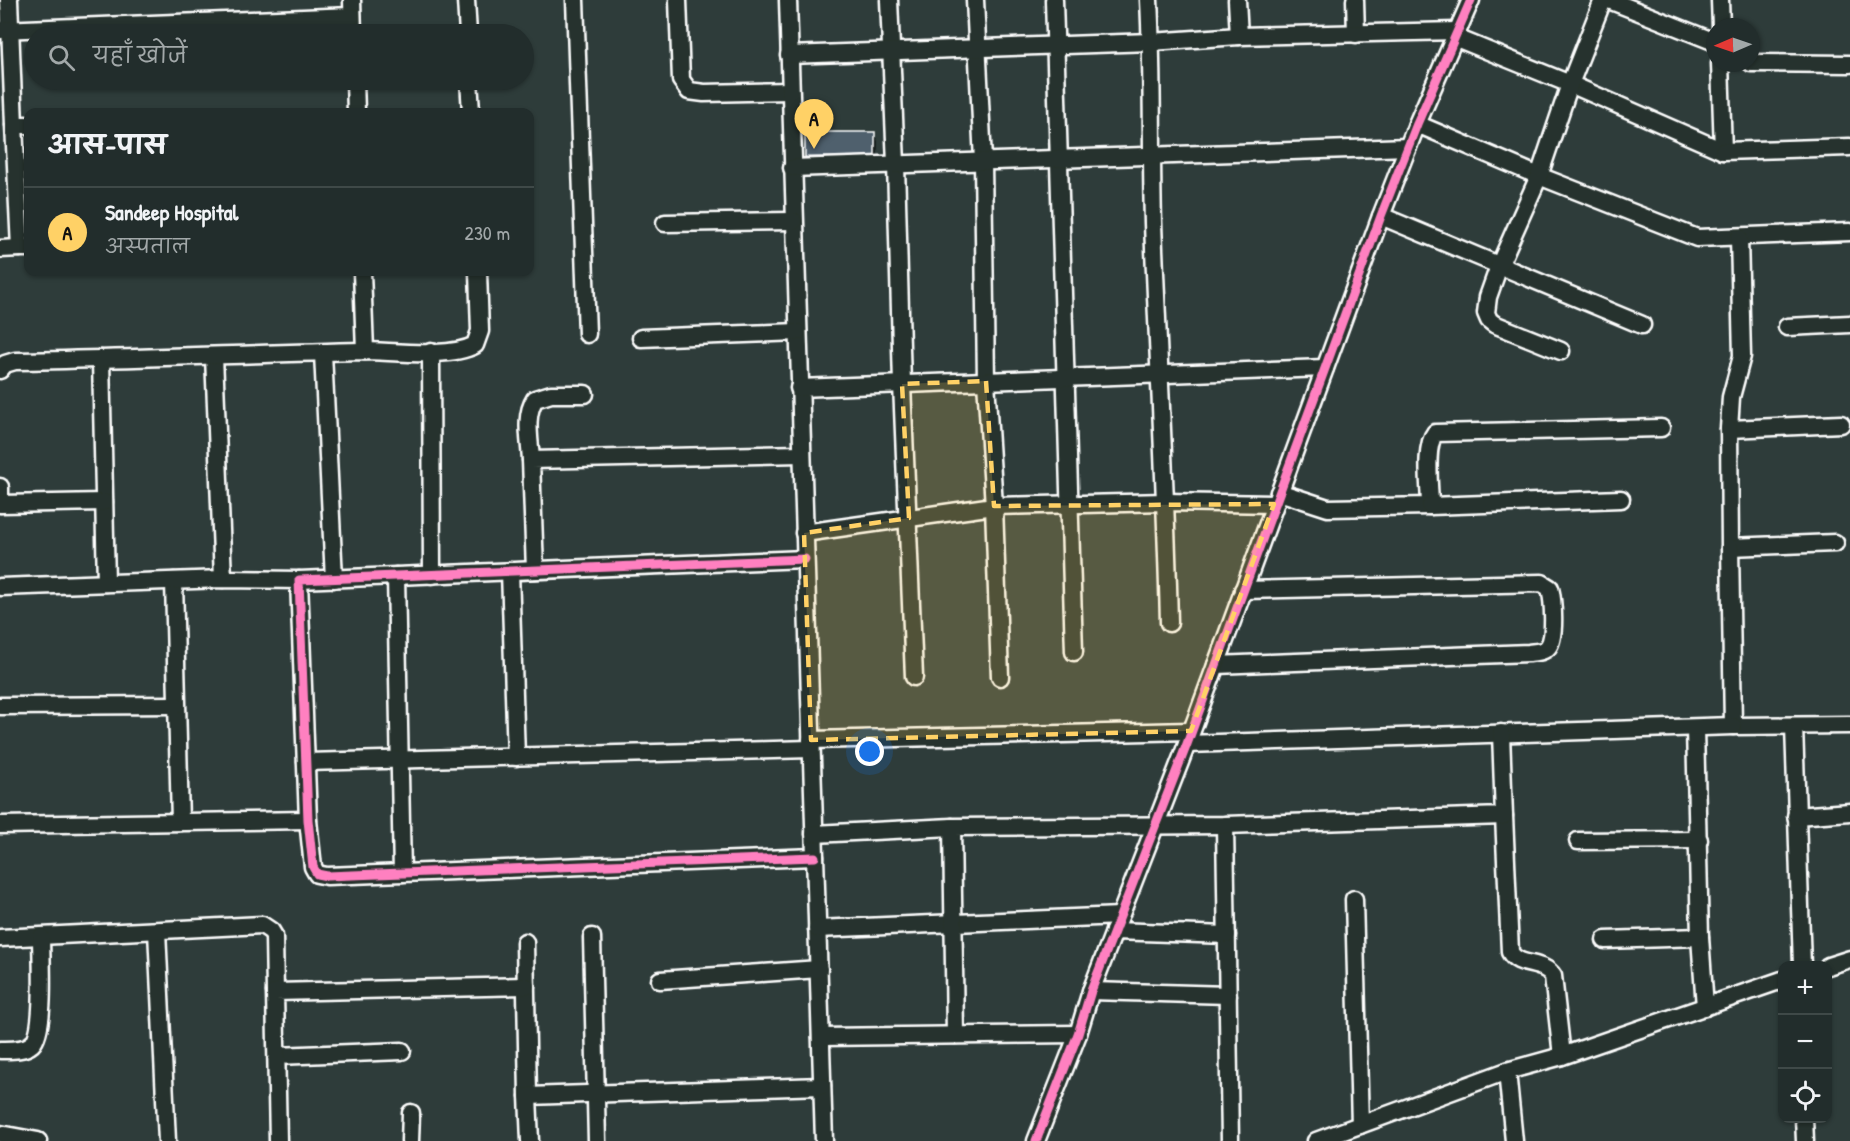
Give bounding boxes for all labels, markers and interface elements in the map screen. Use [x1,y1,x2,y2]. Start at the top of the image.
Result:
north arrow [1706,18,1760,72]
search box [24,24,534,90]
text: यहाँ खोजें [93,40,187,70]
icon: search [45,41,78,74]
pin: A [794,100,834,149]
text: आस-पास [48,127,167,162]
text: Sandeep Hospital [105,197,238,227]
text: A [63,219,72,246]
text: 230 m [465,219,510,246]
text: अस्पताल [105,232,190,259]
your location [855,737,884,766]
map controls [1778,961,1832,1123]
button: + [1778,961,1832,1015]
button: − [1778,1015,1832,1069]
button: locate [1778,1069,1832,1123]

